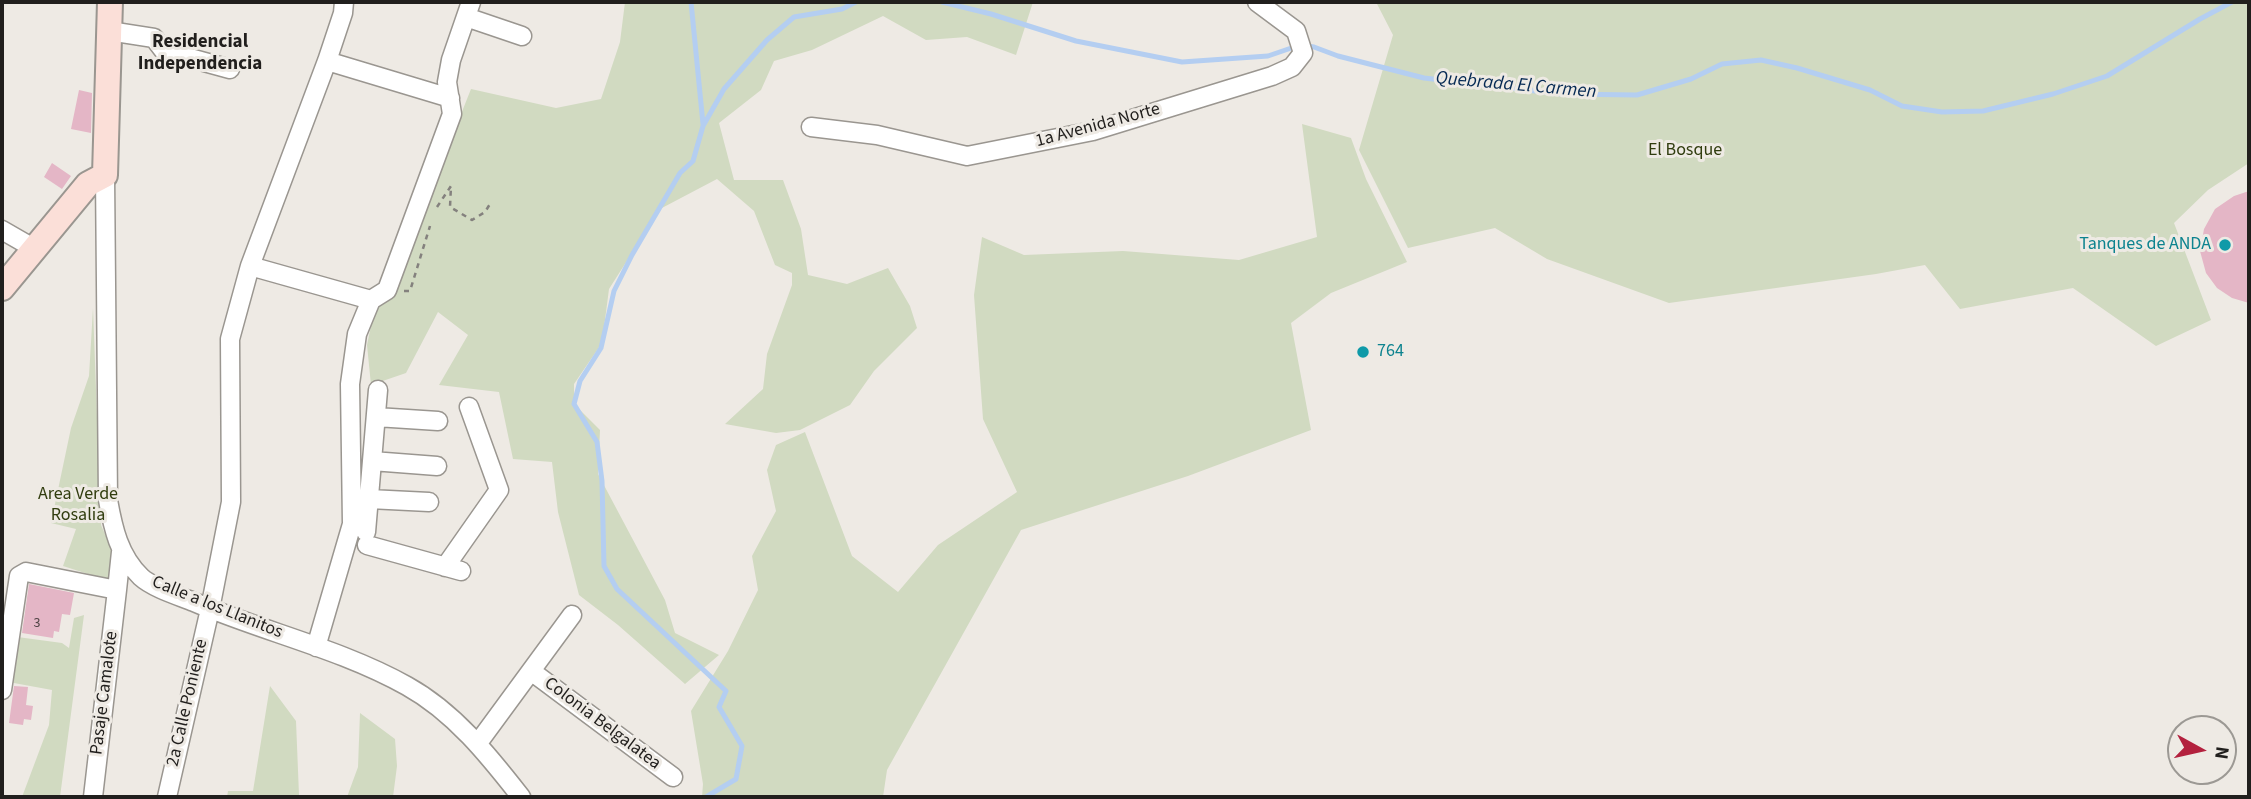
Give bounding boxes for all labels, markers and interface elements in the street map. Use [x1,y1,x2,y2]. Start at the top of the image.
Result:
district label: Residencial Independencia [138,32,262,76]
water label: Quebrada El Carmen [1435,68,1597,104]
street label: 1a Avenida Norte [1033,99,1163,153]
park label: El Bosque [1648,140,1722,162]
place label: Tanques de ANDA [2079,234,2211,256]
marker: Tanques de ANDA [2217,237,2233,253]
place label: 764 [1377,341,1404,363]
marker: 764 [1355,344,1371,360]
park label: Area Verde Rosalia [38,484,118,526]
street label: Calle a los Llanitos [149,572,285,644]
house number: 3 [34,616,40,632]
street label: Pasaje Camalote [87,630,123,756]
street label: 2a Calle Poniente [163,637,213,769]
street label: Colonia Belgalatea [539,673,665,775]
north arrow [2167,715,2237,785]
text: N [2207,745,2236,761]

